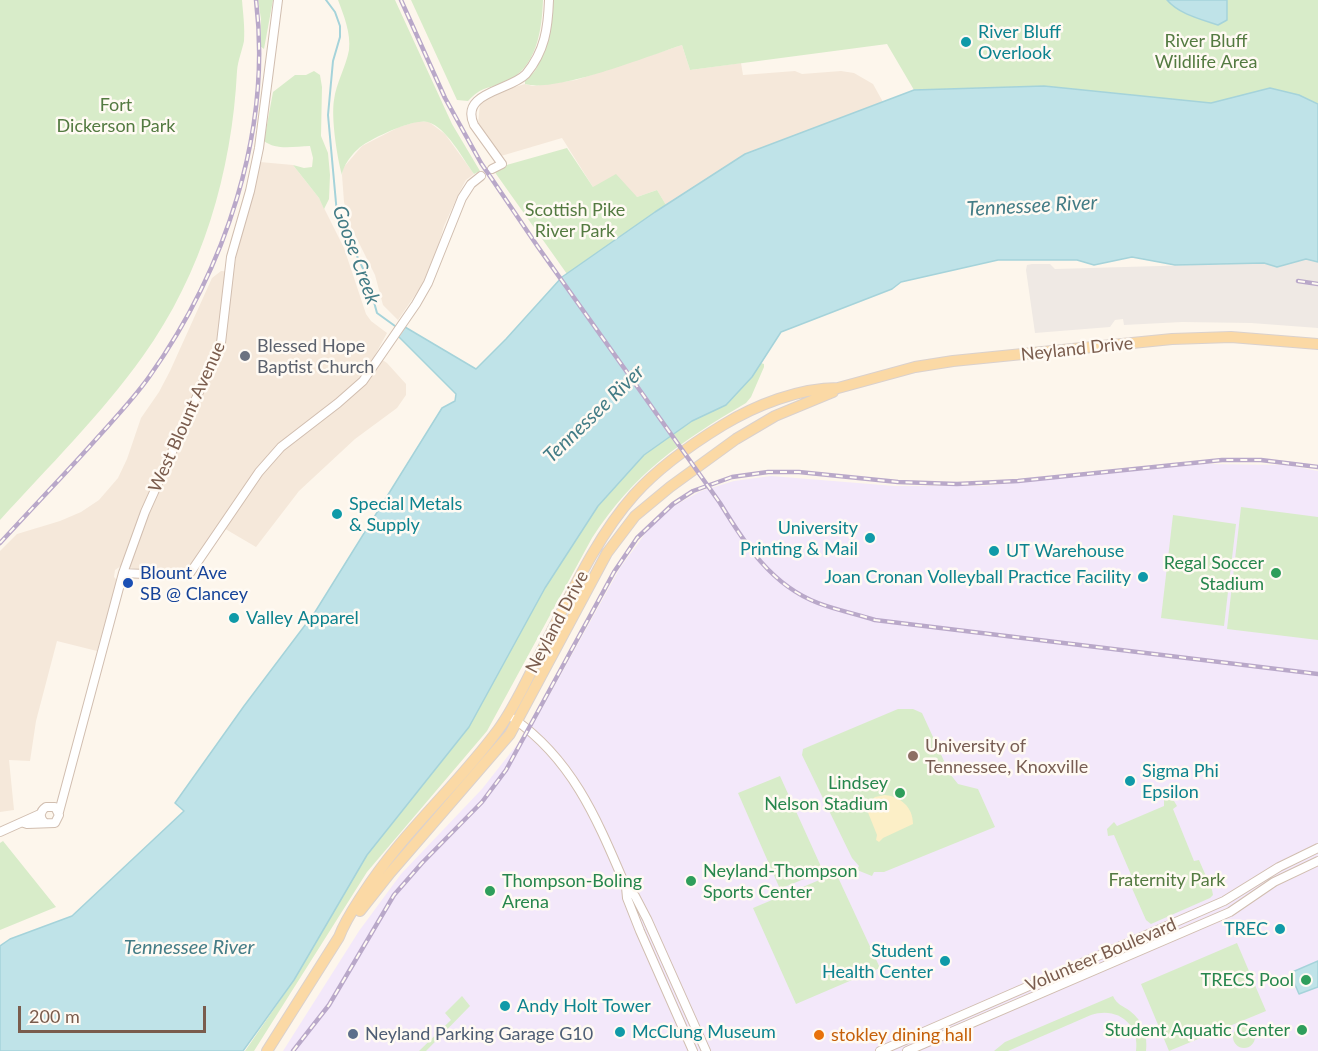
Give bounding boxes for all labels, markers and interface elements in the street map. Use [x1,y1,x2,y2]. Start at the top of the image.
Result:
place label: River Bluff Overlook [978,21,1061,63]
park label: River Bluff Wildlife Area [1155,30,1257,72]
marker: River Bluff Overlook [959,35,973,49]
park label: Fort Dickerson Park [57,94,175,136]
water label: Tennessee River [966,191,1098,221]
park label: Scottish Pike River Park [525,199,625,242]
water label: Goose Creek [327,202,385,308]
street label: Neyland Drive [1020,332,1134,366]
place label: Blessed Hope Baptist Church [257,335,374,378]
street label: West Blount Avenue [144,338,230,496]
marker: Blessed Hope Baptist Church [238,349,252,363]
water label: Tennessee River [539,360,649,468]
place label: Special Metals & Supply [349,493,462,536]
marker: Special Metals & Supply [330,507,344,521]
place label: University Printing & Mail [740,517,858,560]
marker: University Printing & Mail [863,531,877,545]
place label: UT Warehouse [1006,540,1124,562]
marker: UT Warehouse [987,544,1001,558]
place label: Regal Soccer Stadium [1164,552,1264,594]
place label: Blount Ave SB @ Clancey [140,562,248,604]
place label: Joan Cronan Volleyball Practice Facility [824,566,1131,588]
marker: Regal Soccer Stadium [1269,566,1283,580]
street label: Neyland Drive [521,567,593,677]
marker: Joan Cronan Volleyball Practice Facility [1136,570,1150,584]
marker: Blount Ave SB @ Clancey [121,576,135,590]
place label: Valley Apparel [246,607,359,629]
marker: Valley Apparel [227,611,241,625]
place label: University of Tennessee, Knoxville [925,735,1088,777]
marker: University of Tennessee, Knoxville [906,749,920,763]
place label: Sigma Phi Epsilon [1142,760,1219,802]
place label: Lindsey Nelson Stadium [764,772,888,814]
marker: Sigma Phi Epsilon [1123,774,1137,788]
marker: Lindsey Nelson Stadium [893,786,907,800]
place label: Neyland-Thompson Sports Center [703,860,858,902]
park label: Fraternity Park [1109,869,1225,891]
place label: Thompson-Boling Arena [502,870,642,912]
marker: Neyland-Thompson Sports Center [684,874,698,888]
marker: Thompson-Boling Arena [483,884,497,898]
street label: Volunteer Boulevard [1022,914,1180,996]
place label: TREC [1224,918,1268,940]
marker: TREC [1273,922,1287,936]
water label: Tennessee River [124,936,254,960]
place label: Student Health Center [822,940,933,982]
marker: Student Health Center [938,954,952,968]
place label: TRECS Pool [1201,969,1294,991]
marker: TRECS Pool [1299,973,1313,987]
scale bar [21,994,208,1032]
place label: Andy Holt Tower [517,995,651,1017]
marker: Andy Holt Tower [498,999,512,1013]
text: 200 m [29,1005,80,1027]
place label: Student Aquatic Center [1105,1019,1290,1041]
place label: McClung Museum [632,1021,776,1043]
place label: Neyland Parking Garage G10 [365,1023,593,1045]
marker: Student Aquatic Center [1295,1023,1309,1037]
place label: stokley dining hall [831,1024,972,1046]
marker: McClung Museum [613,1025,627,1039]
marker: Neyland Parking Garage G10 [346,1027,360,1041]
marker: stokley dining hall [812,1028,826,1042]

